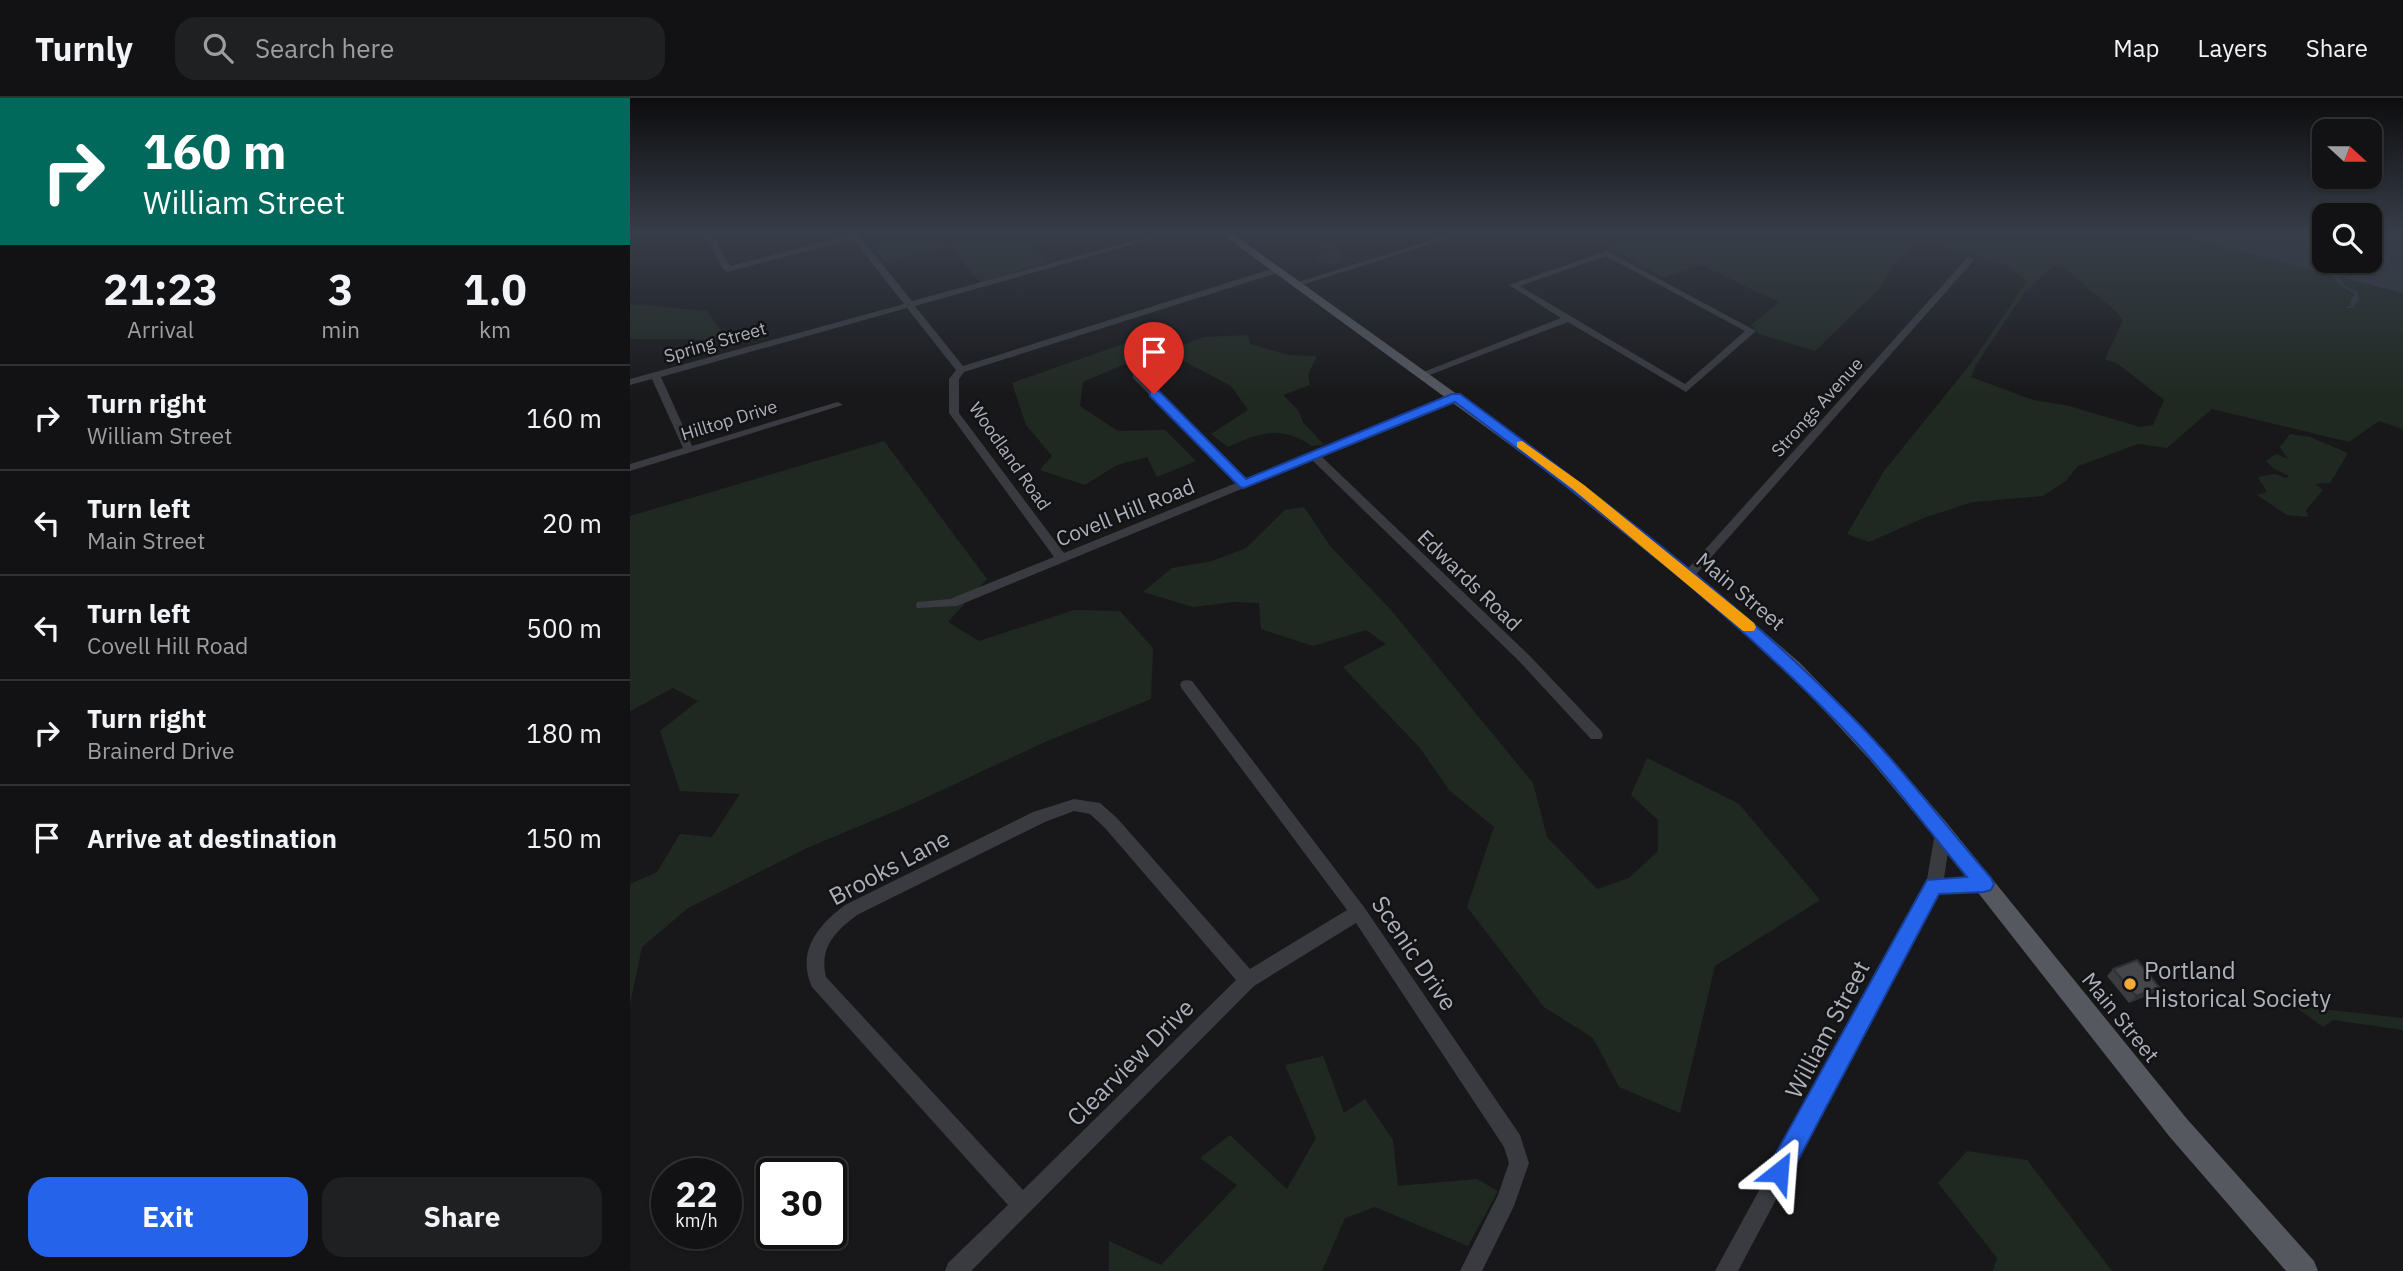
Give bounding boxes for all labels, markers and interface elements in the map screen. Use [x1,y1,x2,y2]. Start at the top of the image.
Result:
search box [175,17,665,80]
text: Turnly [35,27,133,70]
icon: search [199,29,237,67]
text: Search here [255,31,394,65]
text: Map [2113,32,2160,64]
text: Layers [2198,32,2268,64]
text: Share [2306,32,2368,64]
text: 160 m [143,119,287,182]
north arrow [2312,119,2382,189]
map controls [2312,119,2382,273]
icon: right [28,126,119,217]
text: William Street [143,181,345,223]
button: search [2312,203,2382,273]
text: 21:23 [103,262,218,317]
text: 3 [328,262,353,317]
text: 1.0 [463,262,527,317]
text: Arrival [127,314,194,344]
text: min [321,314,360,344]
text: km [479,314,511,344]
street label: Spring Street [661,316,769,368]
pin [1124,322,1184,394]
icon: arrive [1135,333,1173,371]
street label: Strongs Avenue [1766,352,1868,462]
text: Turn right [87,386,206,420]
street label: Hilltop Drive [678,394,780,446]
street label: Woodland Road [964,397,1056,515]
icon: right [28,399,66,437]
text: 160 m [526,401,602,435]
text: William Street [87,420,232,450]
street label: Covell Hill Road [1051,471,1199,553]
text: Turn left [87,491,190,525]
icon: left [28,504,66,542]
text: 20 m [542,506,602,540]
street label: Edwards Road [1412,523,1528,637]
text: Main Street [87,525,205,555]
street label: Main Street [1691,546,1791,636]
text: Turn left [87,596,190,630]
icon: left [28,609,66,647]
text: 500 m [526,611,602,645]
text: Covell Hill Road [87,630,248,660]
text: Turn right [87,701,206,735]
icon: right [28,714,66,752]
text: 180 m [526,716,602,750]
text: Brainerd Drive [87,735,235,765]
icon: arrive [28,819,66,857]
text: Arrive at destination [87,821,337,855]
text: 150 m [526,821,602,855]
street label: Brooks Lane [823,822,955,912]
street label: Scenic Drive [1365,889,1465,1017]
place label: Portland Historical Society [2144,954,2331,1014]
street label: William Street [1777,955,1877,1103]
street label: Main Street [2076,966,2166,1068]
marker: Portland Historical Society [2122,976,2138,992]
street label: Clearview Drive [1060,992,1200,1132]
position arrow [1742,1135,1816,1209]
speed limit sign: 30 [756,1158,847,1249]
text: 22 [675,1171,718,1217]
button: Exit [28,1177,308,1257]
button: Share [322,1177,602,1257]
text: km/h [675,1209,718,1232]

